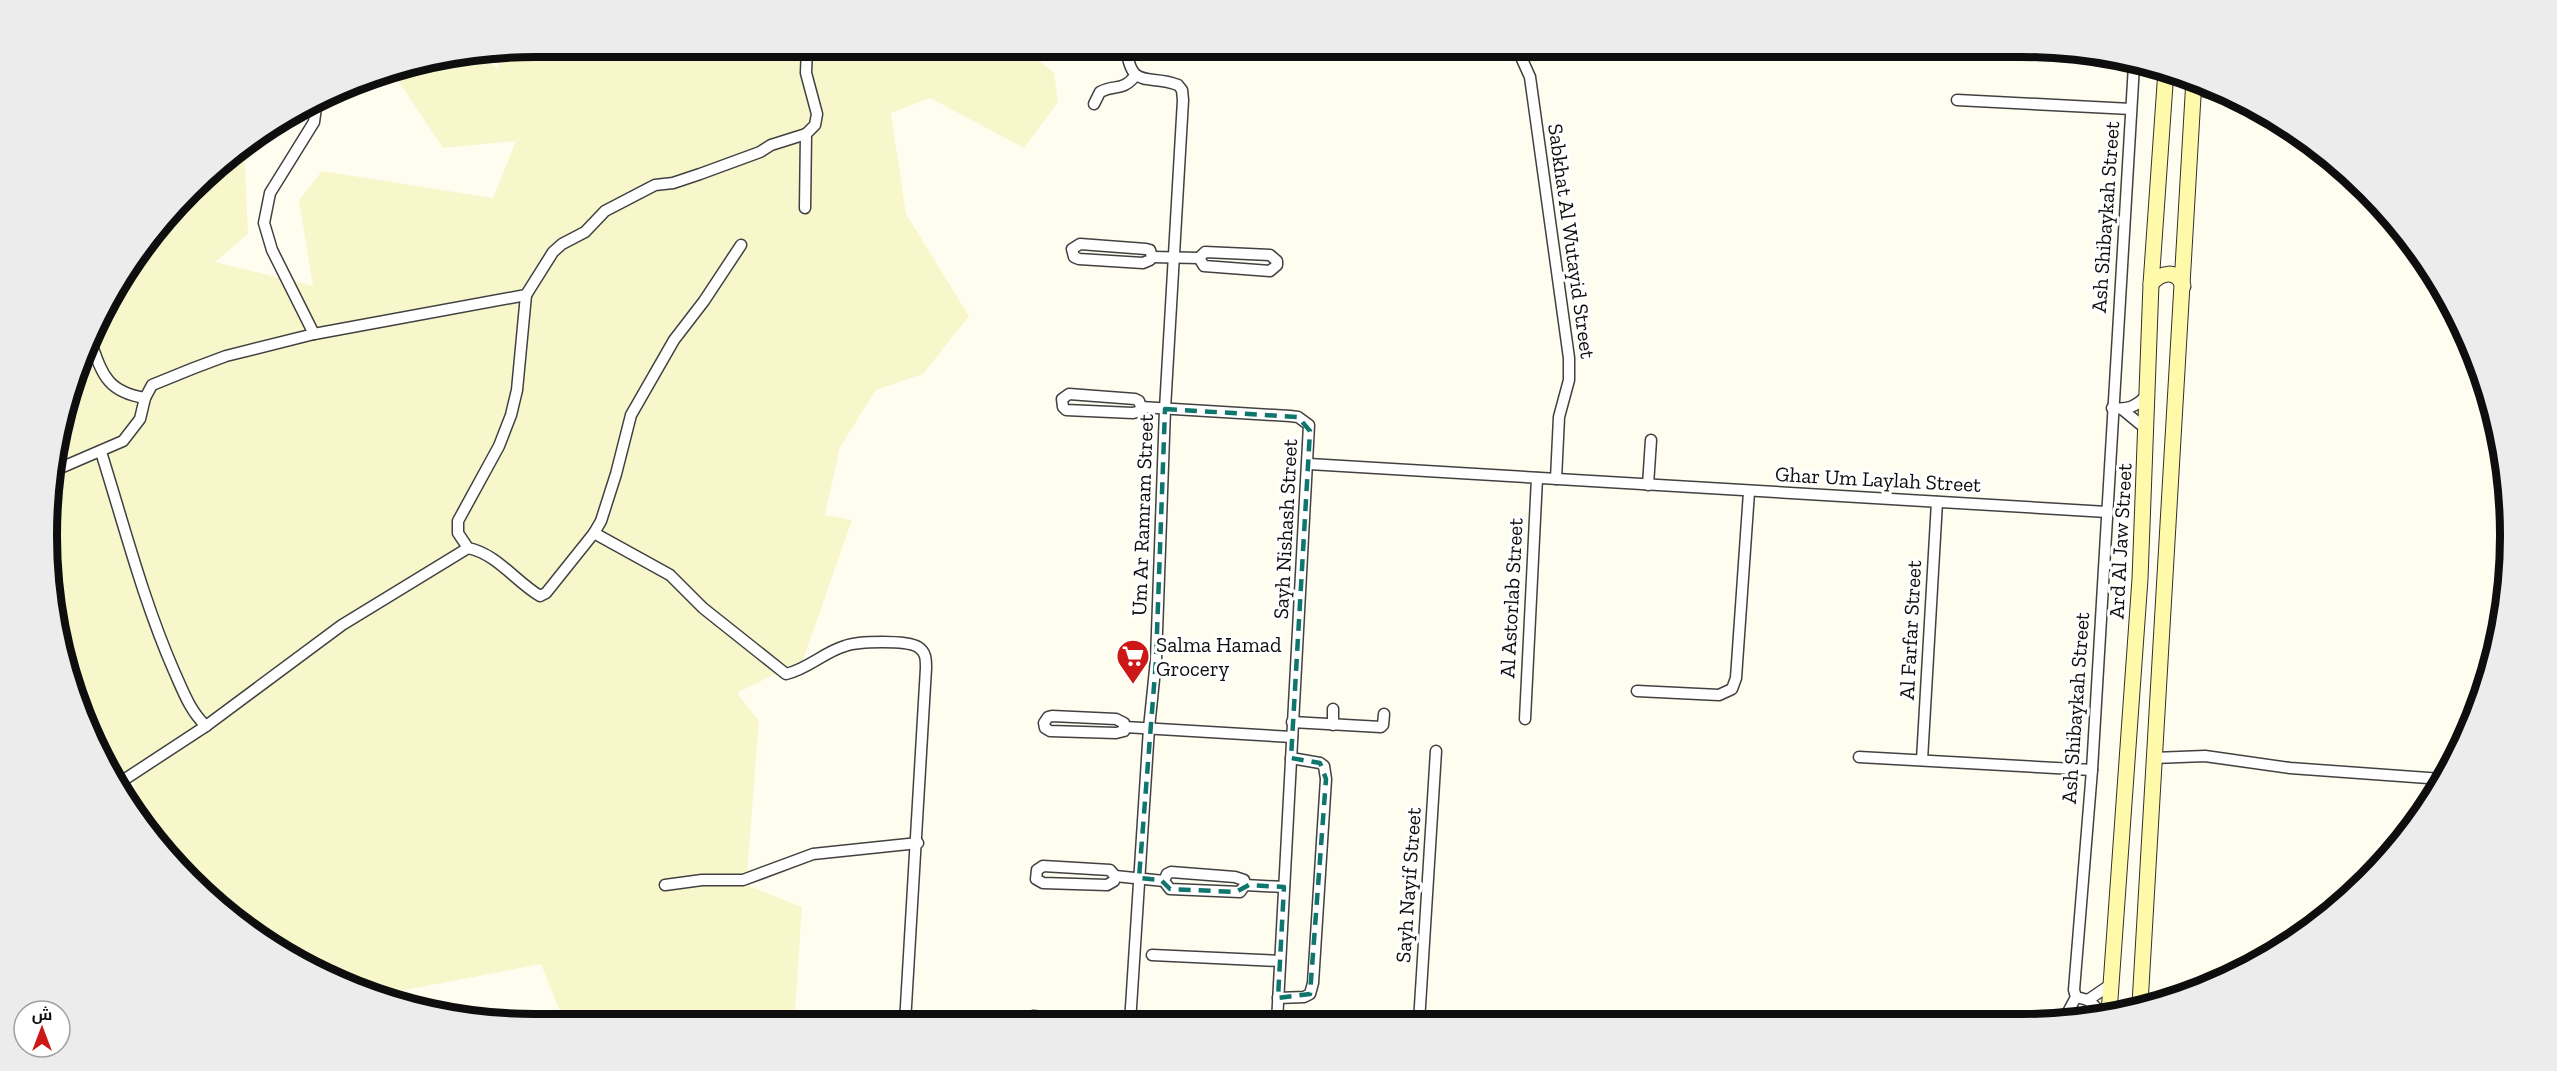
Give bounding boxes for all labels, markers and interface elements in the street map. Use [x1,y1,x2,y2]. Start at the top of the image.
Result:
street label: Ash Shibaykah Street [2086,120,2124,314]
street label: Sabkhat Al Wutayid Street [1543,122,1601,360]
street label: Um Ar Ramram Street [1126,413,1158,616]
street label: Sayh Nishash Street [1268,438,1302,620]
street label: Ghar Um Laylah Street [1774,461,1982,497]
street label: Ard Al Jaw Street [2103,462,2137,620]
street label: Al Astorlab Street [1494,517,1528,679]
street label: Al Farfar Street [1894,559,1926,700]
street label: Ash Shibaykah Street [2056,611,2094,805]
place label: Salma Hamad Grocery [1156,632,1282,681]
supermarket icon: Salma Hamad Grocery [1115,638,1151,685]
street label: Sayh Nayif Street [1390,806,1426,964]
north arrow [12,999,72,1059]
text: ش [32,1005,52,1024]

